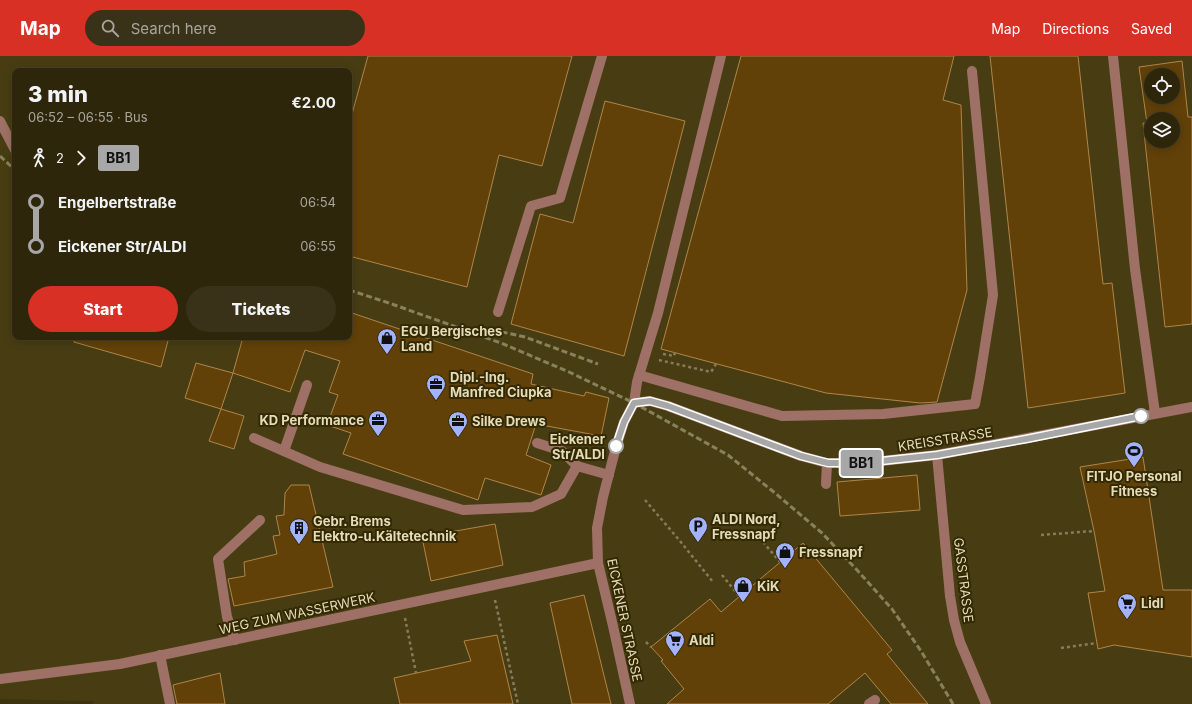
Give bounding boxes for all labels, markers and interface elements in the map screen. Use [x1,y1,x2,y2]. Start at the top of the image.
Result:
search box [85,10,365,46]
text: Map [20,17,61,40]
icon: search [99,17,121,39]
text: Search here [131,19,216,38]
text: Map [991,20,1020,37]
text: Directions [1042,20,1109,37]
text: Saved [1131,20,1172,37]
map controls [1144,68,1180,148]
button: locate [1144,68,1180,104]
text: 3 min [28,81,88,107]
text: €2.00 [291,93,336,112]
text: 06:52 – 06:55 · Bus [28,109,148,125]
button: layers [1144,112,1180,148]
icon: walk [28,147,50,169]
icon: forward [70,147,92,169]
text: BB1 [106,149,131,166]
text: 2 [56,150,64,166]
text: Engelbertstraße [58,193,176,212]
text: 06:54 [300,194,336,210]
text: Eickener Str/ALDI [58,237,186,256]
text: 06:55 [300,238,336,254]
button: Start [28,286,178,332]
button: Tickets [186,286,336,332]
place label: EGU Bergisches Land [401,323,502,354]
shop icon: EGU Bergisches Land [376,327,398,355]
place label: Dipl.-Ing. Manfred Ciupka [450,369,551,400]
office icon: Dipl.-Ing. Manfred Ciupka [425,373,447,401]
unlabelled marker [1133,408,1149,424]
office icon: KD Performance [367,409,389,437]
office icon: Silke Drews [447,410,469,438]
place label: KD Performance [259,412,364,428]
place label: Silke Drews [472,413,546,429]
street label: KREISSTRASSE [897,424,993,454]
place label: Eickener Str/ALDI [550,431,606,462]
marker: Eickener Str/ALDI [608,438,624,454]
sports icon: FITJO Personal Fitness [1123,440,1145,468]
line badge: BB1 [838,450,884,476]
text: BB1 [849,454,873,471]
place label: FITJO Personal Fitness [1086,468,1182,499]
place label: ALDI Nord, Fressnapf [712,511,781,542]
place label: Gebr. Brems Elektro-u.Kältetechnik [313,513,457,544]
parking icon: ALDI Nord, Fressnapf [687,515,709,543]
building icon: Gebr. Brems Elektro-u.Kältetechnik [288,517,310,545]
street label: GASSTRASSE [951,537,977,623]
shop icon: Fressnapf [774,541,796,569]
place label: Fressnapf [799,544,863,560]
street label: EICKENER STRASSE [604,557,646,683]
shop icon: KiK [732,575,754,603]
place label: KiK [757,578,780,594]
street label: WEG ZUM WASSERWERK [218,589,377,637]
supermarket icon: Lidl [1116,592,1138,620]
place label: Lidl [1141,595,1164,611]
supermarket icon: Aldi [664,629,686,657]
place label: Aldi [689,632,714,648]

